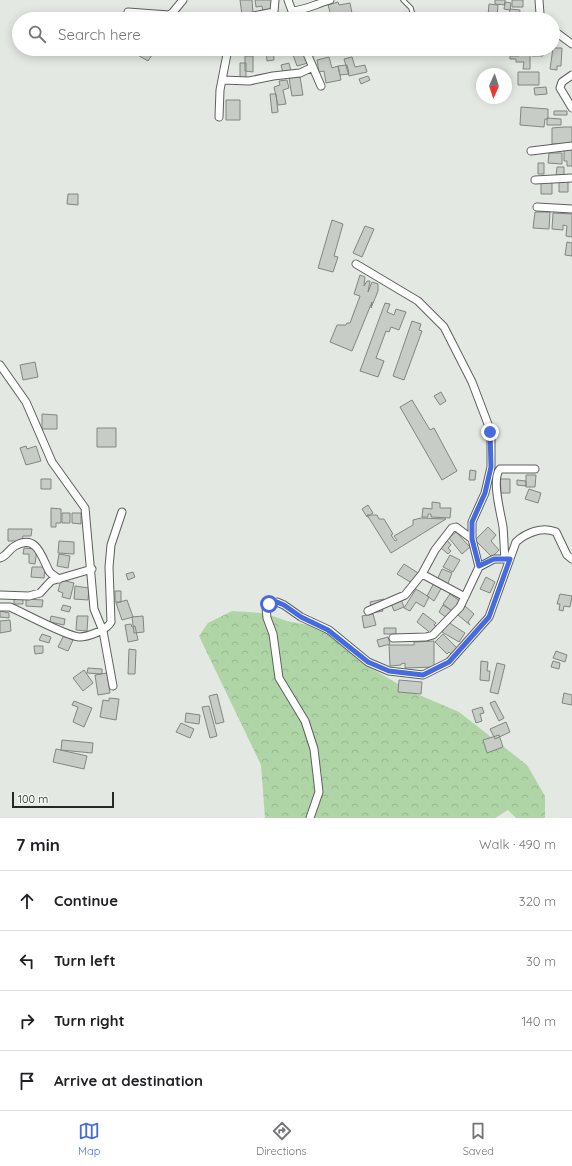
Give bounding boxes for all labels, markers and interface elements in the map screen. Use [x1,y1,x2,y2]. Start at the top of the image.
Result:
search box [12,12,560,56]
icon: search [26,23,48,45]
text: Search here [58,25,141,44]
north arrow [476,68,512,104]
route end [481,423,499,441]
route start [260,595,278,613]
scale bar [12,790,114,809]
text: 100 m [18,792,48,806]
text: 7 min [16,834,60,855]
text: Walk · 490 m [479,836,556,852]
icon: ahead [16,890,38,912]
text: Continue [54,891,118,910]
text: 320 m [519,893,556,909]
icon: left [16,950,38,972]
text: Turn left [54,951,116,970]
text: 30 m [526,953,556,969]
icon: right [16,1010,38,1032]
text: Turn right [54,1011,125,1030]
text: 140 m [521,1013,556,1029]
icon: arrive [16,1070,38,1092]
text: Arrive at destination [54,1071,203,1090]
tab: Map [78,1120,100,1158]
tab: Directions [256,1120,307,1158]
tab: Saved [463,1120,494,1158]

